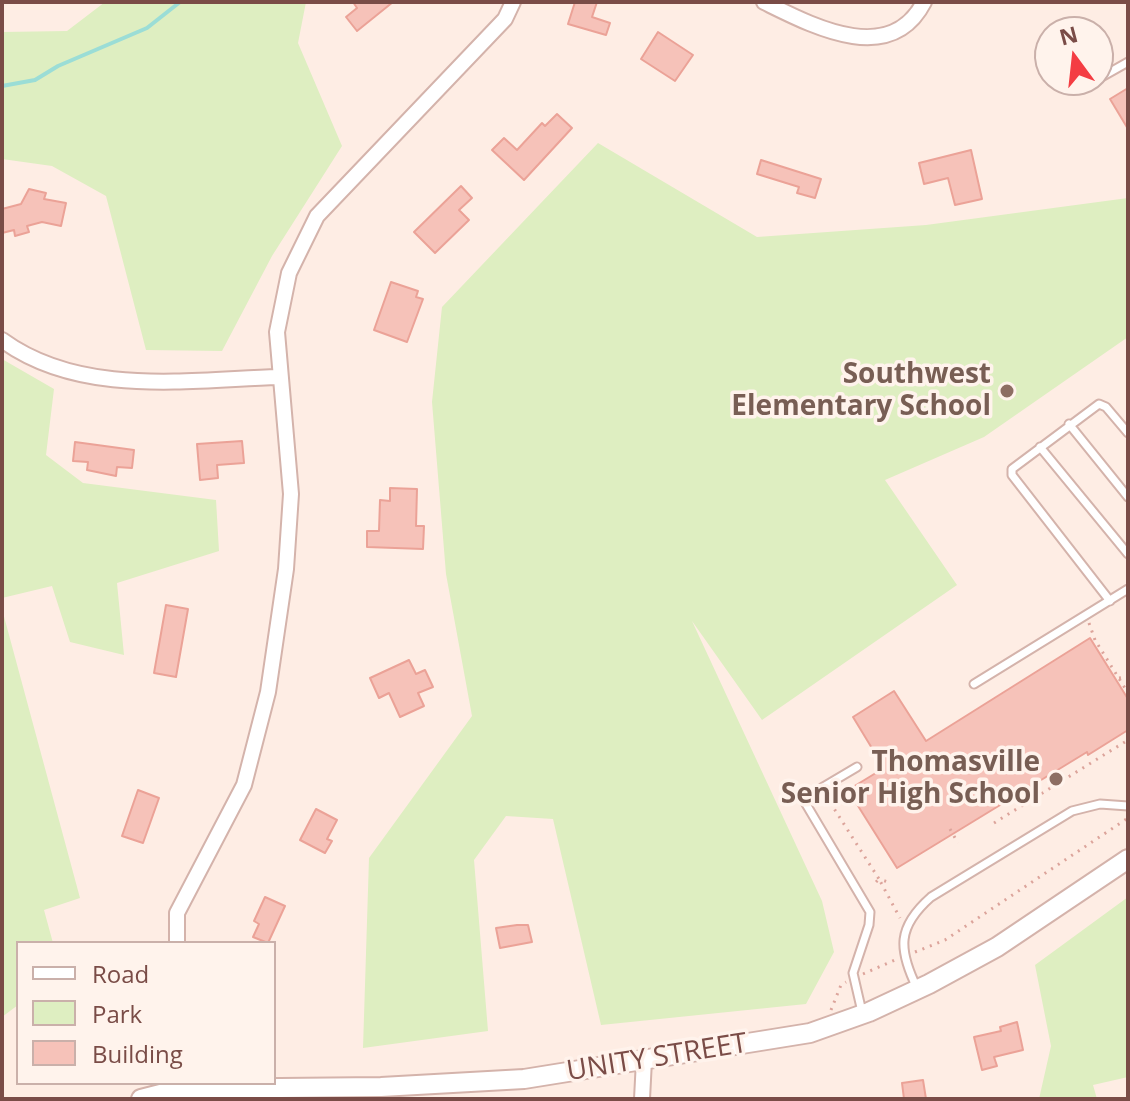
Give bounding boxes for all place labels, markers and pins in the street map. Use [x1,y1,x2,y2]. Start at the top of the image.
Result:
place label: Southwest Elementary School [731,358,991,424]
marker: Southwest Elementary School [998,382,1016,400]
place label: Thomasville Senior High School [781,746,1040,812]
marker: Thomasville Senior High School [1047,770,1065,788]

